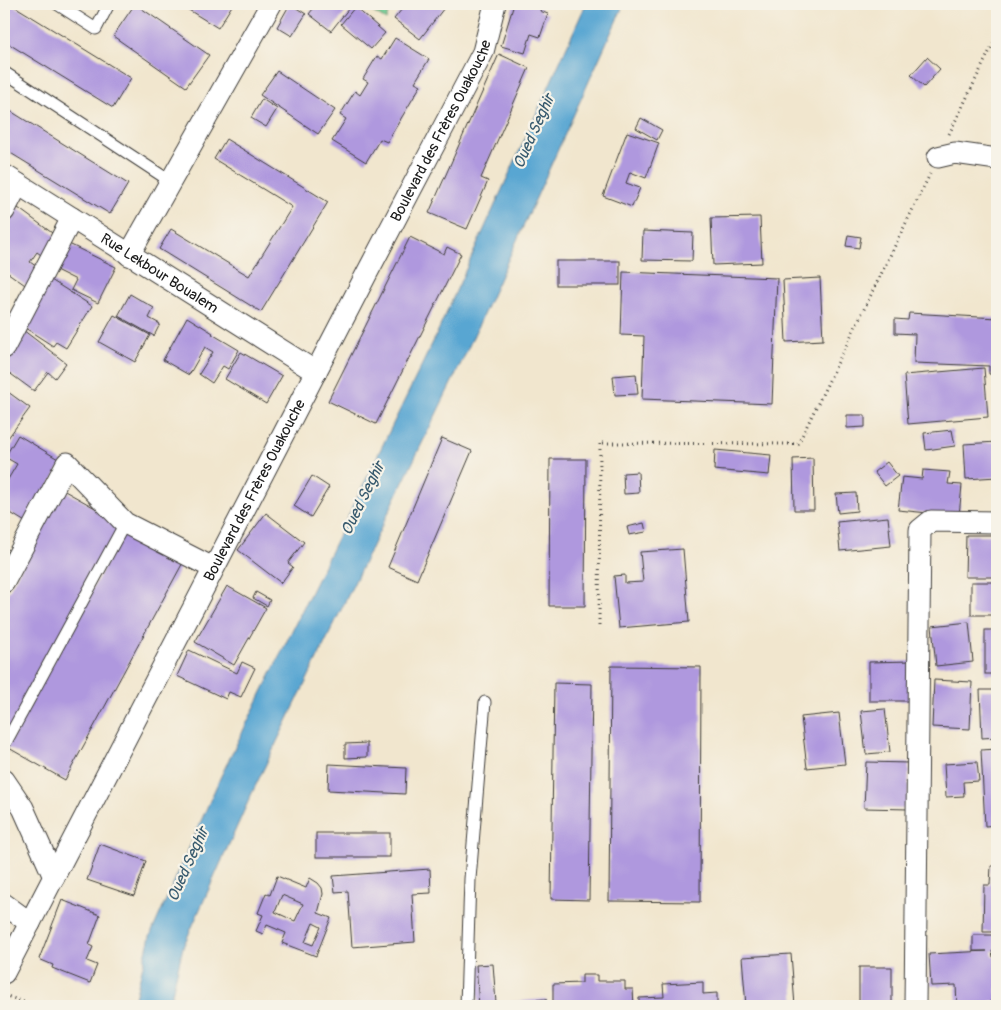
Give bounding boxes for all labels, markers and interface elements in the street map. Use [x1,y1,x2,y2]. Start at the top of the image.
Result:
street label: Boulevard des Frères Ouakouche [387,38,496,225]
water label: Oued Seghir [509,89,560,172]
street label: Rue Lekbour Boualem [97,229,222,318]
street label: Boulevard des Frères Ouakouche [200,396,310,584]
water label: Oued Seghir [337,456,390,538]
water label: Oued Seghir [163,822,214,905]

